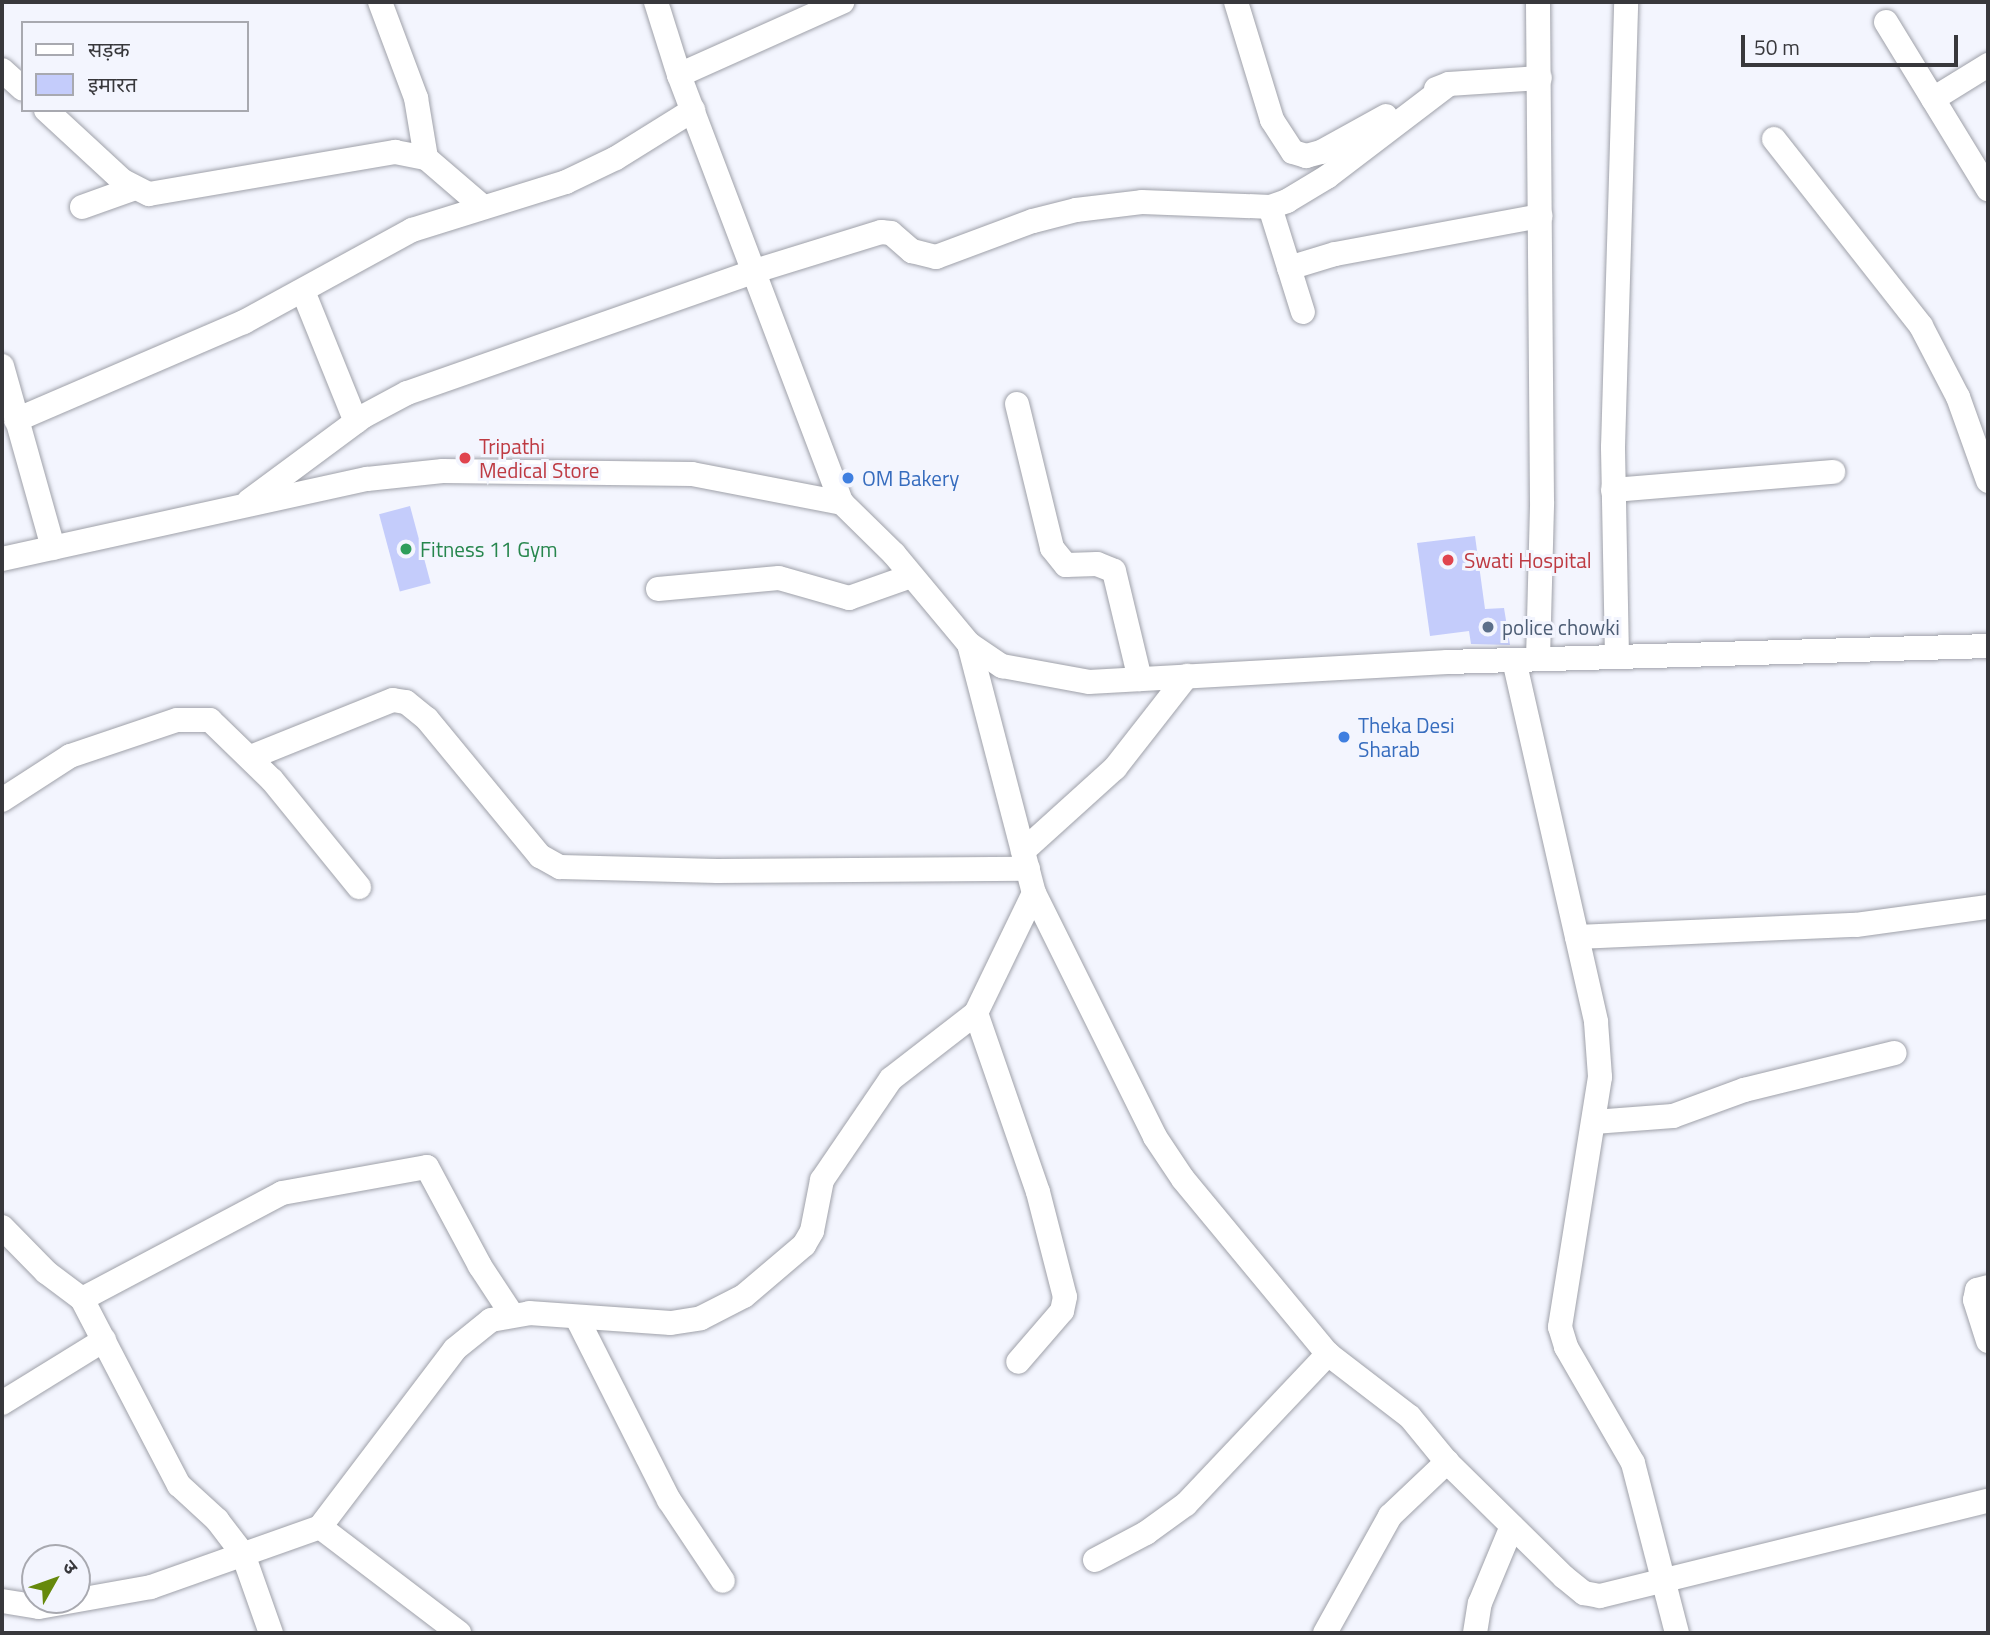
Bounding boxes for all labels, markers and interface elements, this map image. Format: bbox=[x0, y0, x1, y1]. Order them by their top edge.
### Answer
legend bbox=[21, 21, 248, 112]
scale bar bbox=[1745, 21, 1962, 65]
text: 50 m bbox=[1754, 31, 1800, 63]
text: सड़क bbox=[88, 33, 130, 65]
text: इमारत bbox=[88, 68, 137, 100]
place label: Tripathi Medical Store bbox=[479, 433, 599, 483]
marker: Tripathi Medical Store bbox=[457, 450, 473, 466]
place label: OM Bakery bbox=[862, 465, 959, 491]
marker: OM Bakery bbox=[840, 470, 856, 486]
place label: Fitness 11 Gym bbox=[420, 536, 558, 562]
marker: Fitness 11 Gym bbox=[398, 541, 414, 557]
place label: Swati Hospital bbox=[1464, 547, 1592, 573]
marker: Swati Hospital bbox=[1438, 550, 1458, 570]
place label: police chowki bbox=[1502, 614, 1620, 640]
marker: police chowki bbox=[1480, 619, 1496, 635]
place label: Theka Desi Sharab bbox=[1358, 712, 1455, 762]
marker: Theka Desi Sharab bbox=[1336, 729, 1352, 745]
north arrow bbox=[21, 1544, 91, 1614]
text: उ bbox=[56, 1553, 86, 1580]

